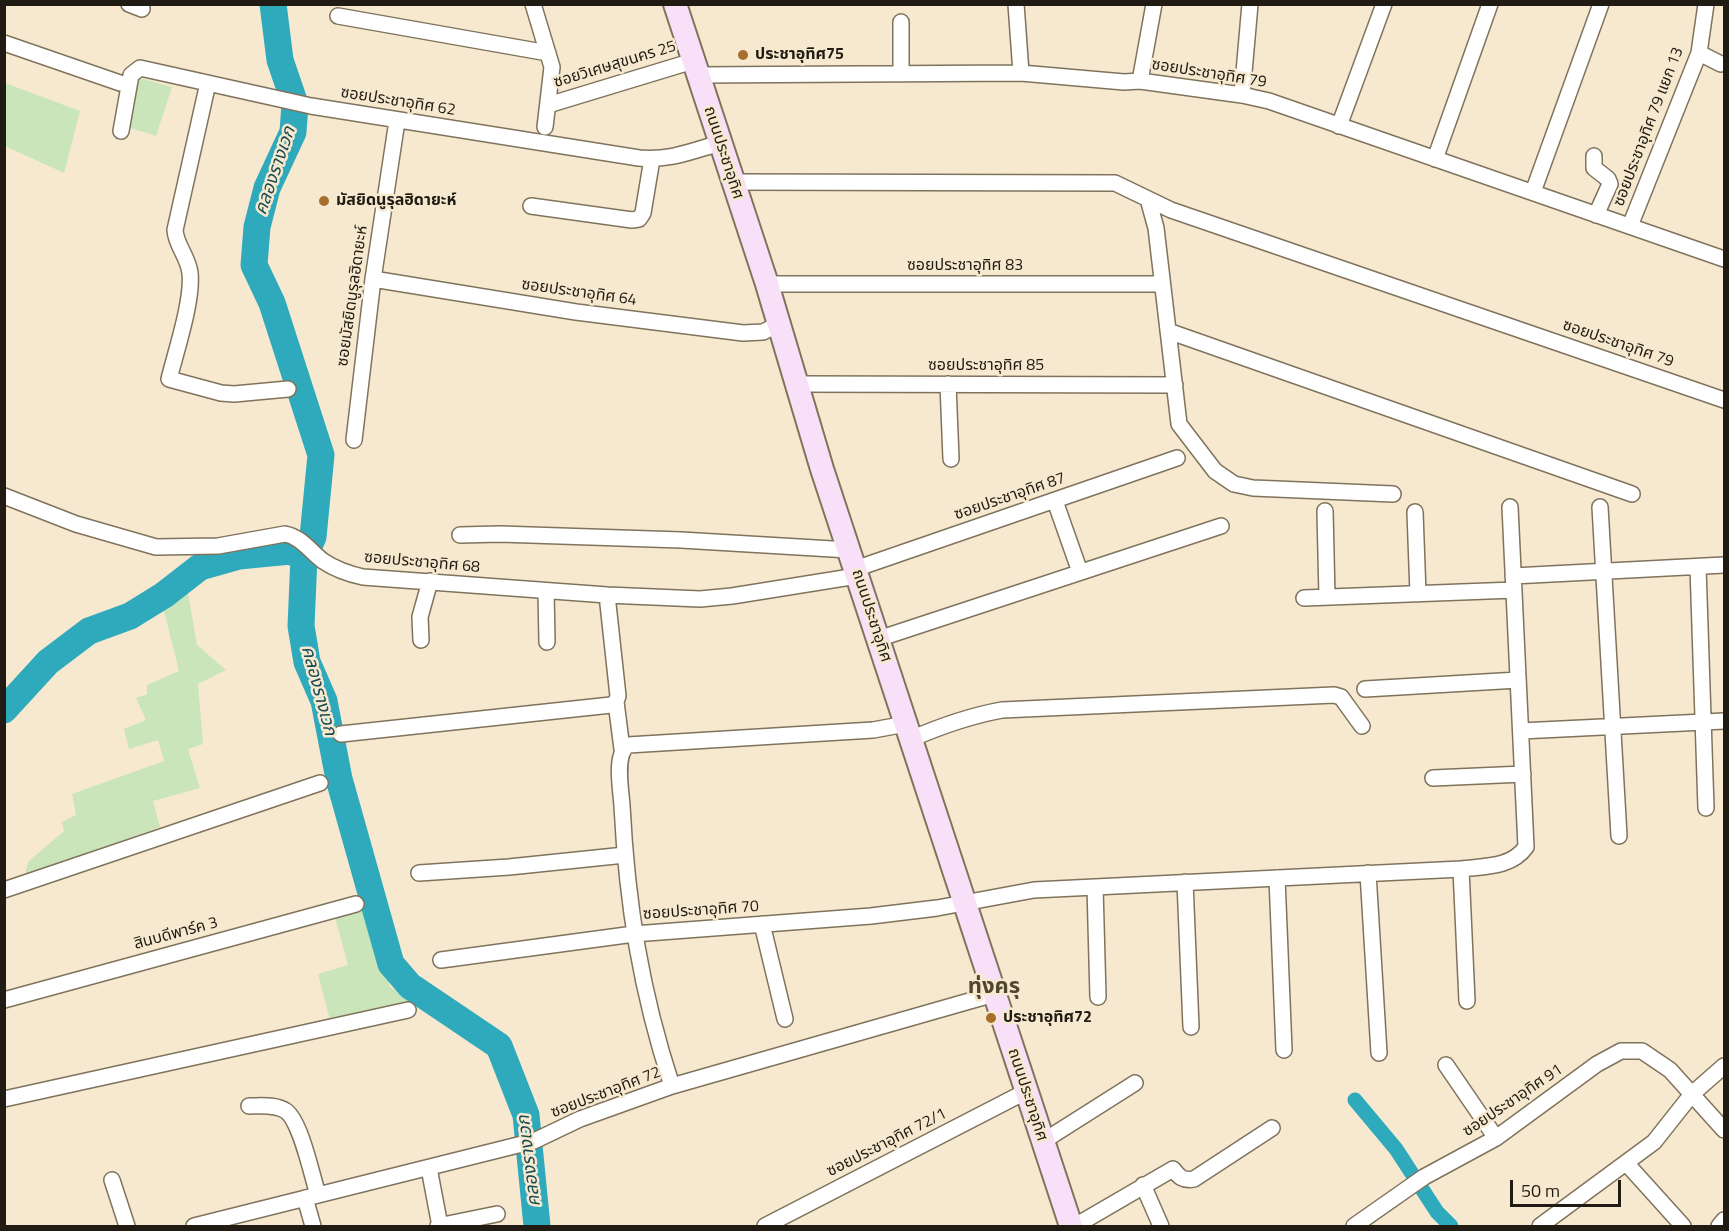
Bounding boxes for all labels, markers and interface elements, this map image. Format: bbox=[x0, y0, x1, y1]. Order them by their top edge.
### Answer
street label: ซอยวิเศษสุขนคร 25 bbox=[551, 37, 679, 93]
place label: ประชาอุทิศ75 bbox=[755, 45, 844, 65]
street label: ซอยประชาอุทิศ 79 แยก 13 bbox=[1610, 45, 1688, 209]
marker: ประชาอุทิศ75 bbox=[736, 48, 750, 62]
street label: ซอยประชาอุทิศ 79 bbox=[1150, 55, 1268, 93]
street label: ซอยประชาอุทิศ 62 bbox=[339, 83, 457, 121]
street label: ถนนประชาอุทิศ bbox=[699, 104, 747, 202]
water label: คลองรางเวก bbox=[251, 124, 301, 218]
place label: มัสยิดนูรุลฮิดายะห์ bbox=[336, 191, 457, 211]
marker: มัสยิดนูรุลฮิดายะห์ bbox=[317, 194, 331, 208]
street label: ซอยมัสยิดนูรุลฮิดายะห์ bbox=[334, 224, 372, 368]
street label: ซอยประชาอุทิศ 83 bbox=[907, 256, 1023, 276]
street label: ซอยประชาอุทิศ 64 bbox=[520, 275, 638, 311]
street label: ซอยประชาอุทิศ 79 bbox=[1560, 316, 1676, 372]
street label: ซอยประชาอุทิศ 85 bbox=[928, 356, 1044, 376]
street label: ซอยประชาอุทิศ 87 bbox=[952, 469, 1068, 525]
street label: ซอยประชาอุทิศ 68 bbox=[363, 548, 481, 578]
street label: ถนนประชาอุทิศ bbox=[847, 567, 895, 665]
water label: คลองรางเวก bbox=[296, 644, 340, 738]
street label: ซอยประชาอุทิศ 70 bbox=[642, 897, 760, 925]
street label: สินบดีพาร์ค 3 bbox=[132, 914, 220, 954]
district label: ทุ่งครุ bbox=[968, 975, 1020, 1001]
place label: ประชาอุทิศ72 bbox=[1003, 1008, 1092, 1028]
marker: ประชาอุทิศ72 bbox=[984, 1011, 998, 1025]
street label: ถนนประชาอุทิศ bbox=[1003, 1046, 1051, 1144]
street label: ซอยประชาอุทิศ 91 bbox=[1459, 1061, 1567, 1141]
street label: ซอยประชาอุทิศ 72 bbox=[548, 1063, 664, 1123]
street label: ซอยประชาอุทิศ 72/1 bbox=[824, 1105, 950, 1181]
water label: คลองรางเวก bbox=[514, 1114, 546, 1208]
scale bar bbox=[1513, 1168, 1624, 1206]
text: 50 m bbox=[1521, 1177, 1560, 1204]

